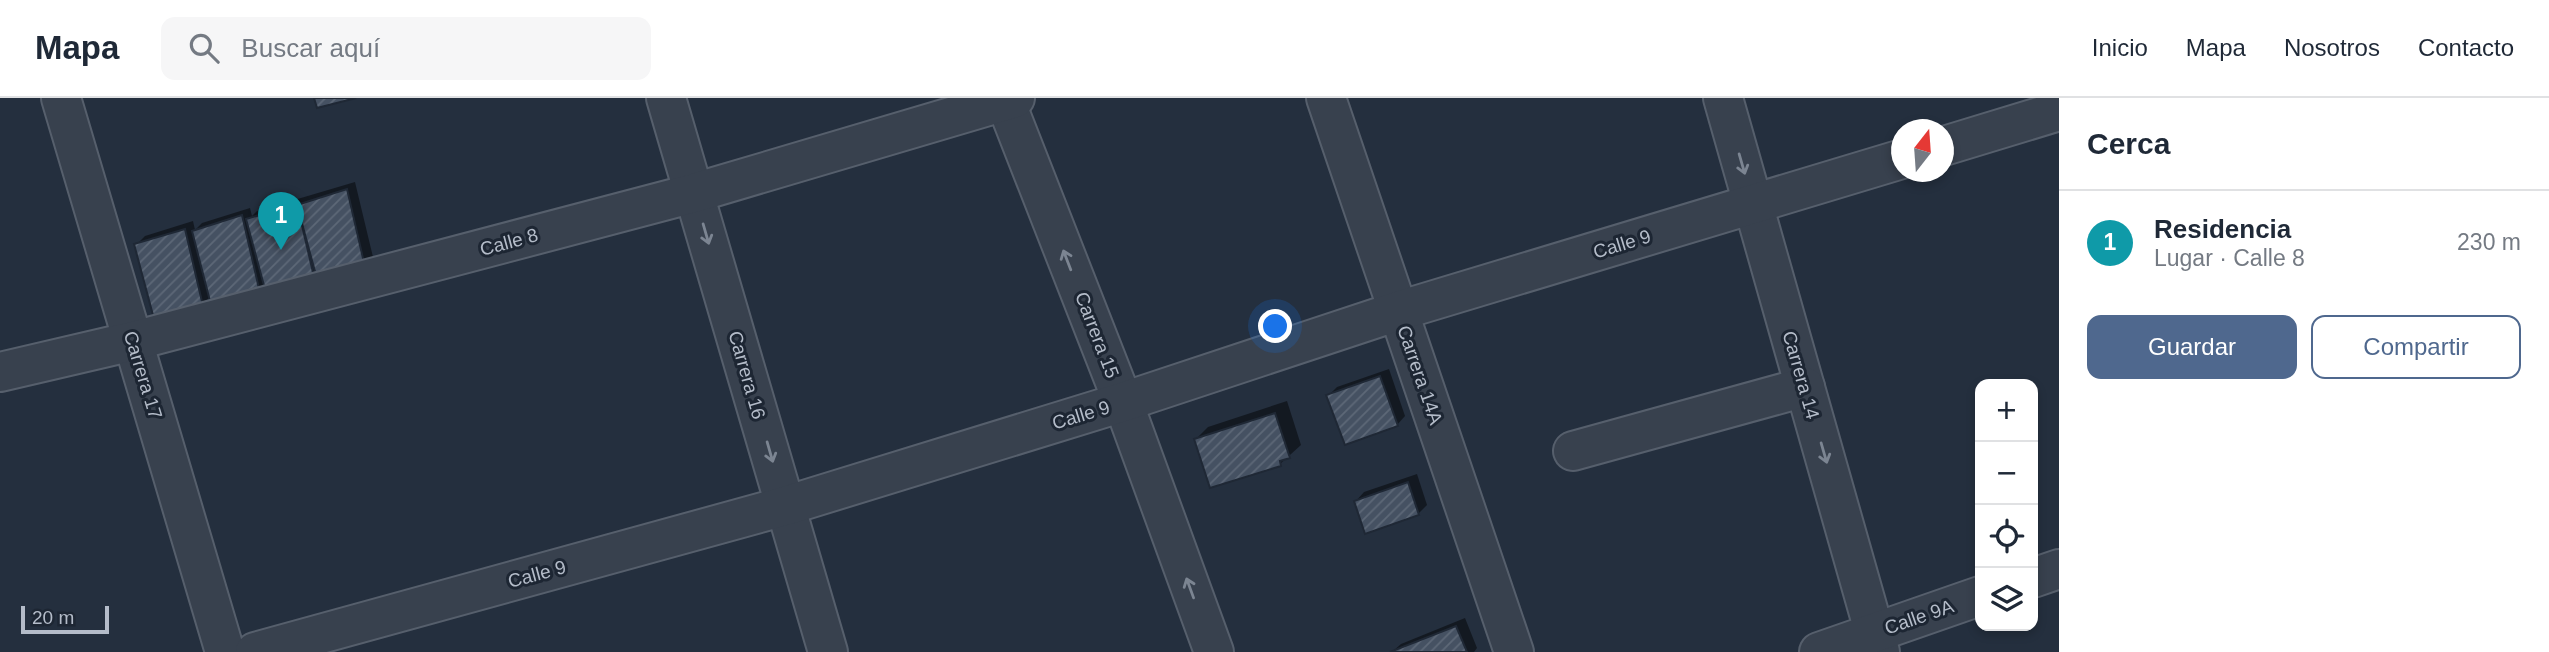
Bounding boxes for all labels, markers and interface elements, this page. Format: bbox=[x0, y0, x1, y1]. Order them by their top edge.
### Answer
search box bbox=[161, 17, 651, 80]
text: Mapa bbox=[35, 29, 119, 66]
icon: search bbox=[185, 29, 223, 67]
text: Buscar aquí bbox=[241, 33, 380, 63]
text: Inicio bbox=[2092, 34, 2148, 61]
text: Mapa bbox=[2186, 34, 2246, 61]
text: Nosotros bbox=[2284, 34, 2380, 61]
text: Contacto bbox=[2418, 34, 2514, 61]
north arrow bbox=[1891, 119, 1954, 182]
text: Cerca bbox=[2087, 127, 2170, 160]
one-way arrow bbox=[1736, 152, 1749, 174]
pin: 1 bbox=[258, 192, 304, 250]
text: Residencia bbox=[2154, 214, 2291, 244]
one-way arrow bbox=[700, 222, 713, 245]
street label: Calle 8 bbox=[478, 224, 540, 260]
street label: Calle 9 bbox=[1591, 225, 1653, 263]
text: 1 bbox=[2104, 229, 2116, 255]
text: 230 m bbox=[2457, 229, 2521, 255]
text: Lugar · Calle 8 bbox=[2154, 245, 2305, 271]
one-way arrow bbox=[1060, 250, 1073, 272]
street label: Carrera 15 bbox=[1071, 289, 1123, 381]
your location bbox=[1258, 309, 1292, 343]
button: Guardar bbox=[2087, 315, 2297, 379]
button: Compartir bbox=[2311, 315, 2521, 379]
street label: Carrera 14A bbox=[1393, 323, 1447, 428]
street label: Carrera 16 bbox=[724, 328, 770, 422]
street label: Carrera 14 bbox=[1778, 328, 1824, 422]
street label: Carrera 17 bbox=[120, 329, 166, 421]
map controls bbox=[1975, 379, 2038, 631]
button: + bbox=[1975, 379, 2038, 442]
street label: Calle 9 bbox=[1050, 396, 1112, 434]
one-way arrow bbox=[764, 441, 777, 463]
one-way arrow bbox=[1818, 442, 1831, 464]
button: − bbox=[1975, 442, 2038, 505]
button: locate bbox=[1975, 505, 2038, 568]
street label: Calle 9 bbox=[506, 556, 568, 592]
button: layers bbox=[1975, 568, 2038, 631]
one-way arrow bbox=[1183, 577, 1196, 599]
street label: Calle 9A bbox=[1882, 595, 1957, 639]
scale bar bbox=[21, 603, 108, 635]
text: 20 m bbox=[32, 607, 74, 628]

